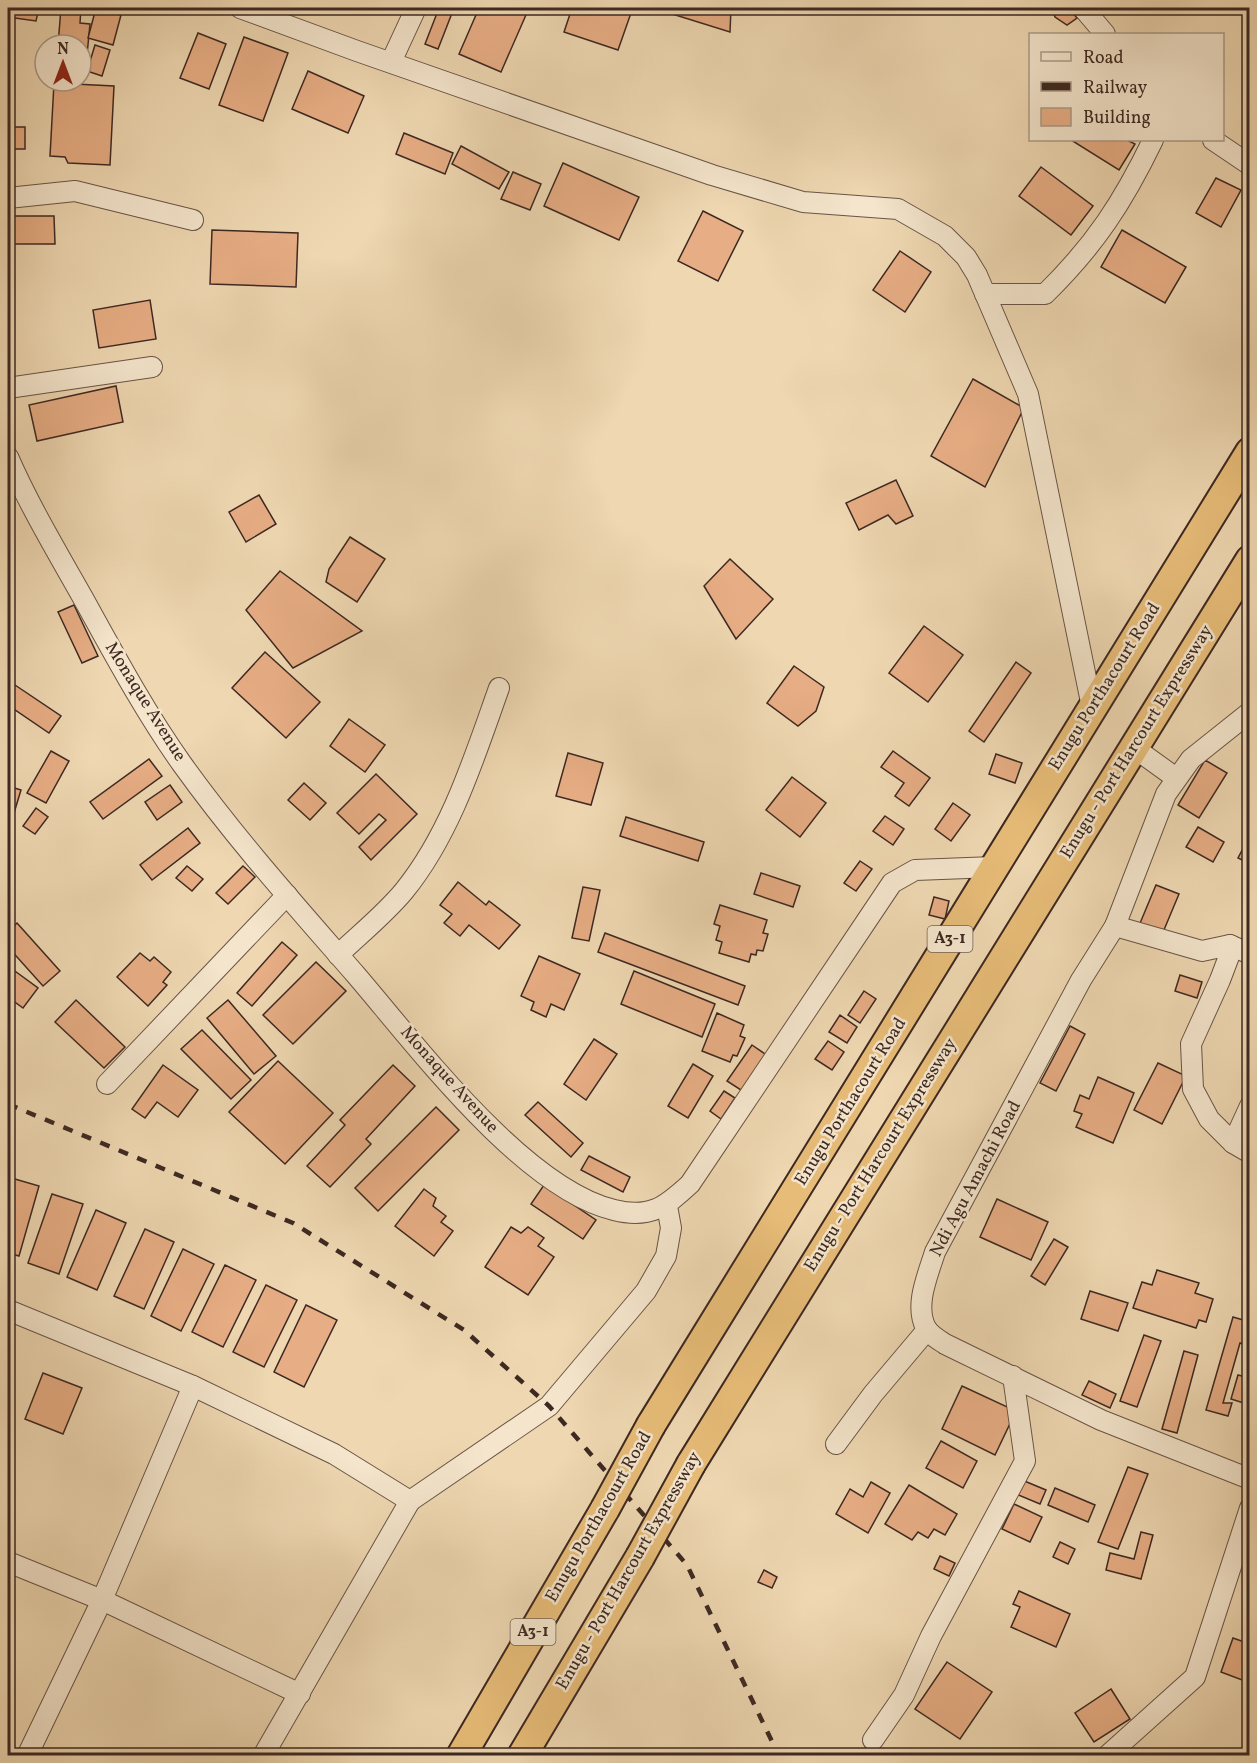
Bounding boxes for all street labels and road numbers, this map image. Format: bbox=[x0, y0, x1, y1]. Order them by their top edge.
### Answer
street label: Enugu Porthacourt Road bbox=[1043, 598, 1167, 776]
street label: Enugu - Port Harcourt Expressway bbox=[1055, 620, 1220, 864]
street label: Monaque Avenue bbox=[98, 637, 192, 767]
road number: A3-1 bbox=[928, 926, 972, 952]
street label: Enugu Porthacourt Road bbox=[789, 1013, 913, 1191]
street label: Monaque Avenue bbox=[394, 1021, 504, 1139]
street label: Enugu - Port Harcourt Expressway bbox=[799, 1033, 964, 1277]
street label: Ndi Agu Amachi Road bbox=[924, 1096, 1028, 1262]
street label: Enugu Porthacourt Road bbox=[540, 1427, 658, 1607]
street label: Enugu - Port Harcourt Expressway bbox=[550, 1447, 708, 1695]
road number: A3-1 bbox=[510, 1619, 556, 1645]

